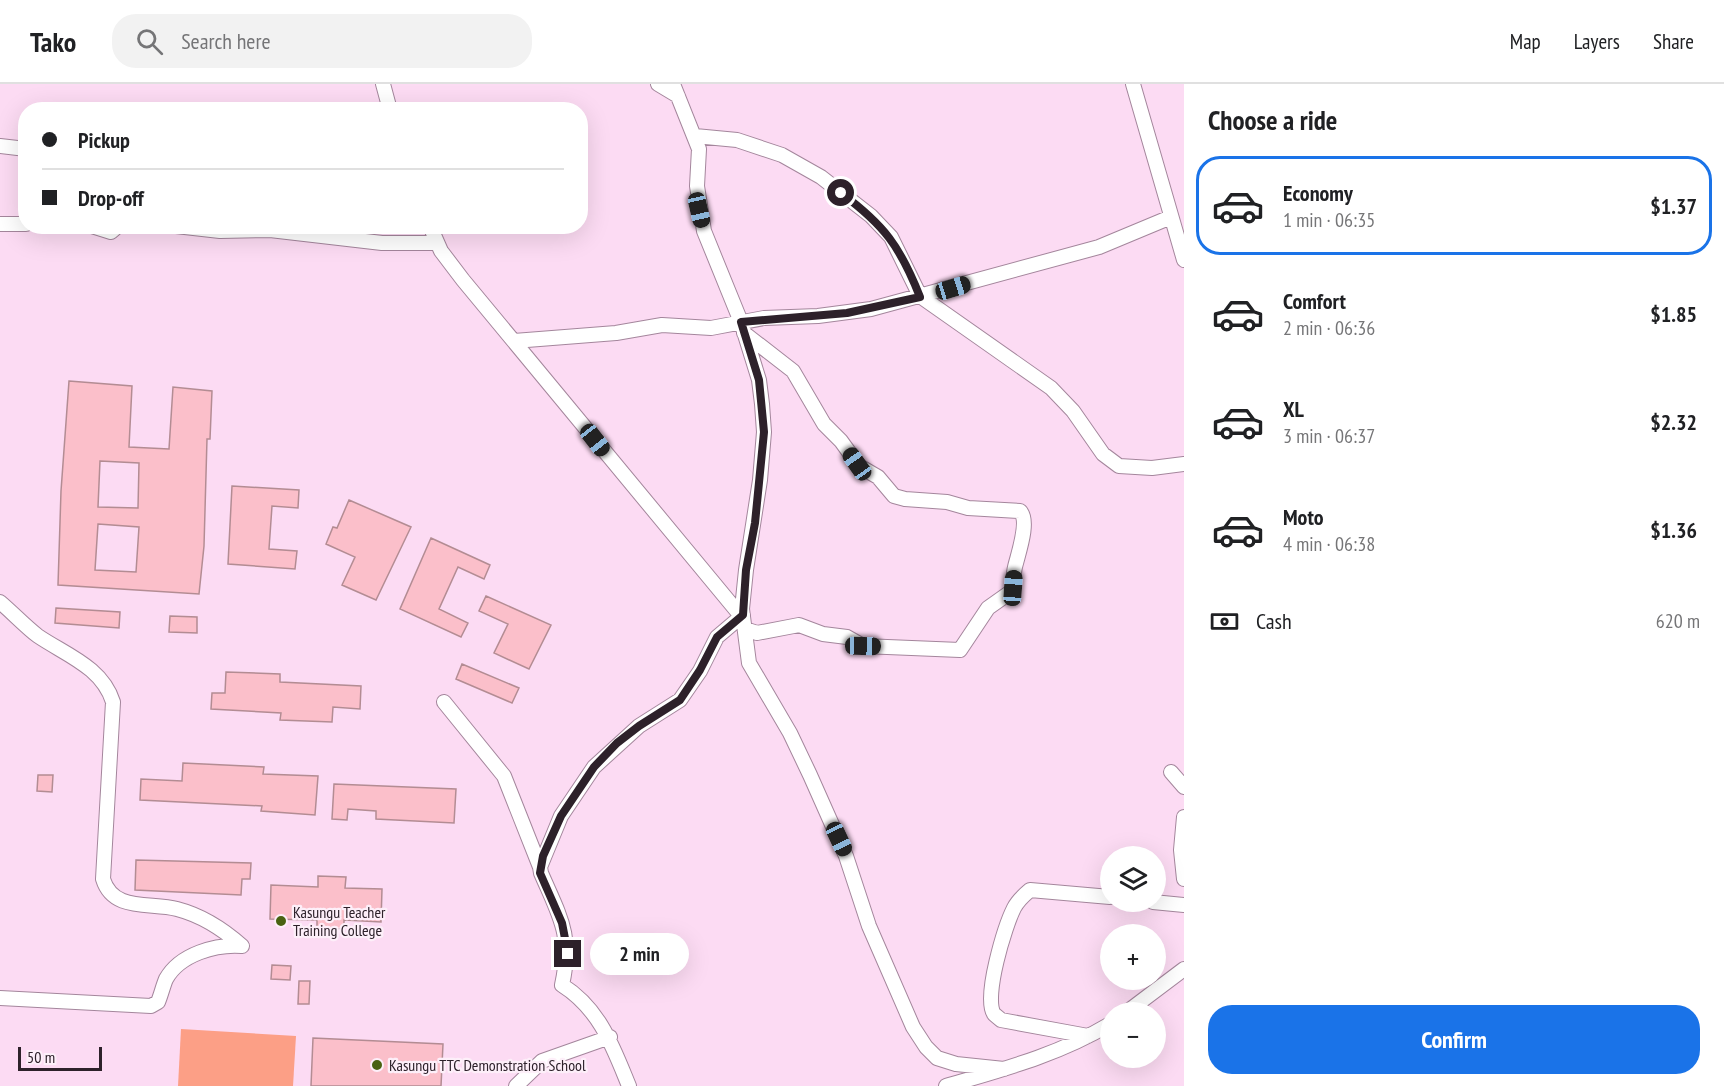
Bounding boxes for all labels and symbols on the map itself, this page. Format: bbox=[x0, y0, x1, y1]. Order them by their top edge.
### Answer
route start bbox=[827, 179, 854, 206]
car bbox=[686, 190, 712, 230]
car bbox=[933, 274, 973, 302]
car bbox=[577, 420, 613, 460]
car bbox=[839, 444, 875, 484]
car bbox=[1003, 569, 1023, 607]
car bbox=[845, 637, 881, 655]
car bbox=[823, 819, 855, 859]
place label: Kasungu Teacher Training College bbox=[293, 902, 386, 940]
marker: Kasungu Teacher Training College bbox=[274, 914, 288, 928]
callout: 2 min bbox=[589, 933, 688, 975]
route end bbox=[554, 940, 581, 967]
scale bar bbox=[18, 1044, 102, 1072]
place label: Kasungu TTC Demonstration School bbox=[389, 1055, 586, 1075]
marker: Kasungu TTC Demonstration School bbox=[370, 1058, 384, 1072]

